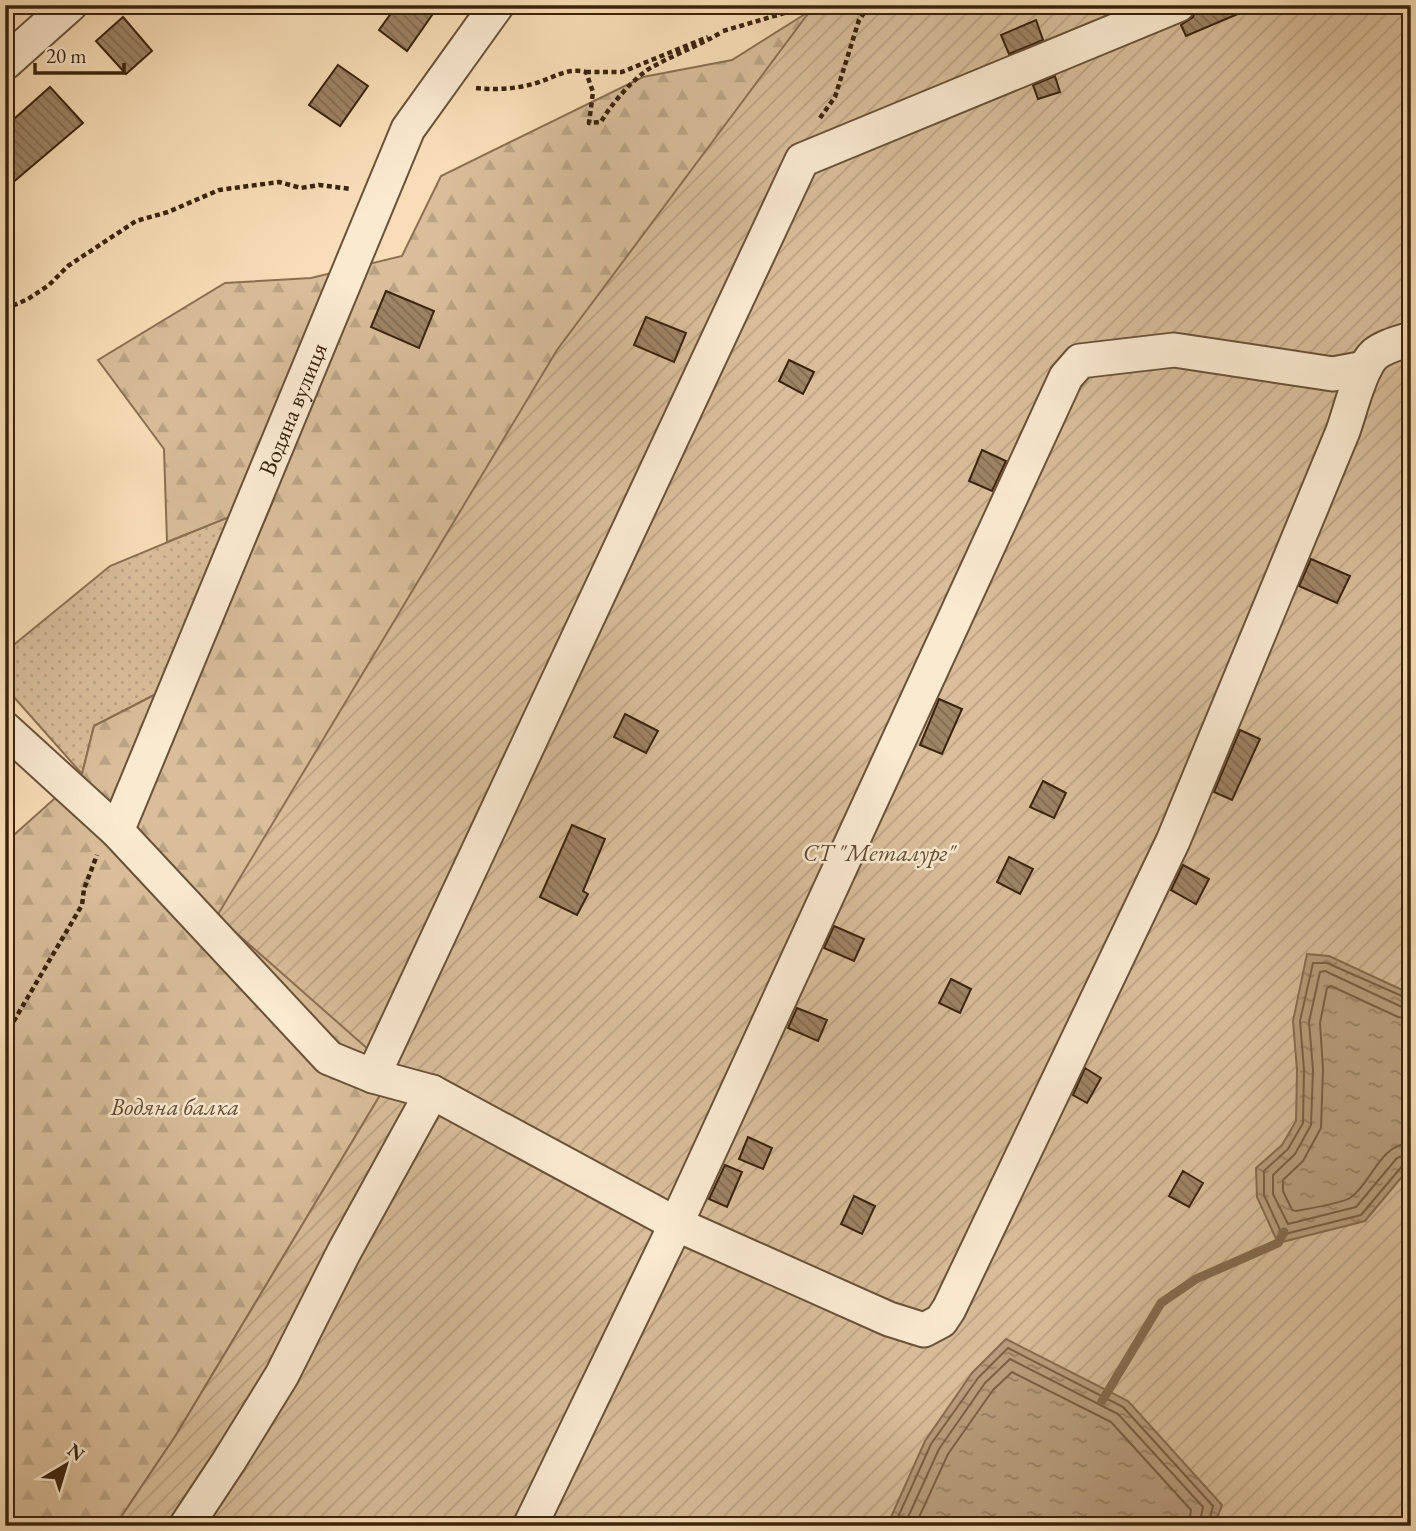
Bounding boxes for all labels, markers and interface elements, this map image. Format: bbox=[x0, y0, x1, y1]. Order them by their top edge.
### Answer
scale bar bbox=[35, 32, 124, 76]
text: 20 m bbox=[46, 42, 87, 69]
street label: Водяна вулиця bbox=[251, 338, 333, 480]
park label: СТ "Металург" bbox=[803, 837, 957, 868]
park label: Водяна балка bbox=[110, 1091, 239, 1122]
north arrow bbox=[32, 1430, 102, 1500]
text: N bbox=[62, 1437, 90, 1467]

